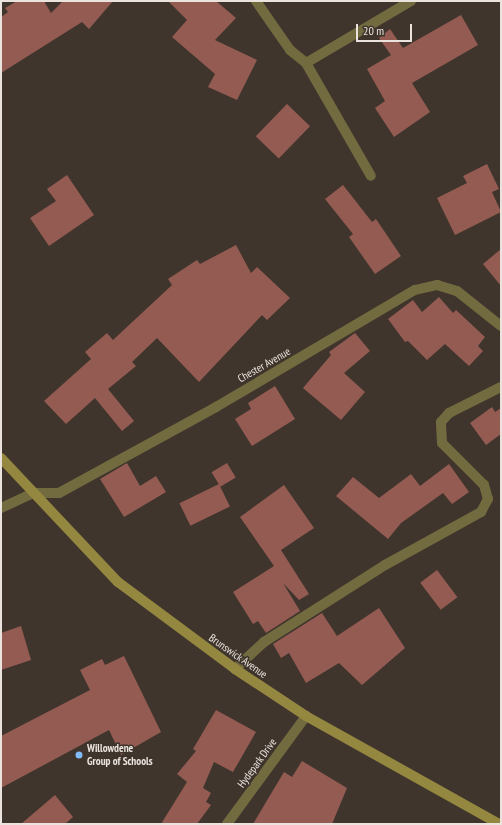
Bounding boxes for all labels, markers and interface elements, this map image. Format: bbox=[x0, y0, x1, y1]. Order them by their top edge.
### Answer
scale bar bbox=[358, 16, 414, 42]
text: 20 m bbox=[363, 23, 384, 38]
street label: Chester Avenue bbox=[235, 345, 293, 385]
street label: Brunswick Avenue bbox=[206, 631, 270, 681]
street label: Hydepark Drive bbox=[235, 736, 279, 790]
place label: Willowdene Group of Schools bbox=[87, 742, 153, 768]
marker: Willowdene Group of Schools bbox=[74, 750, 84, 760]

